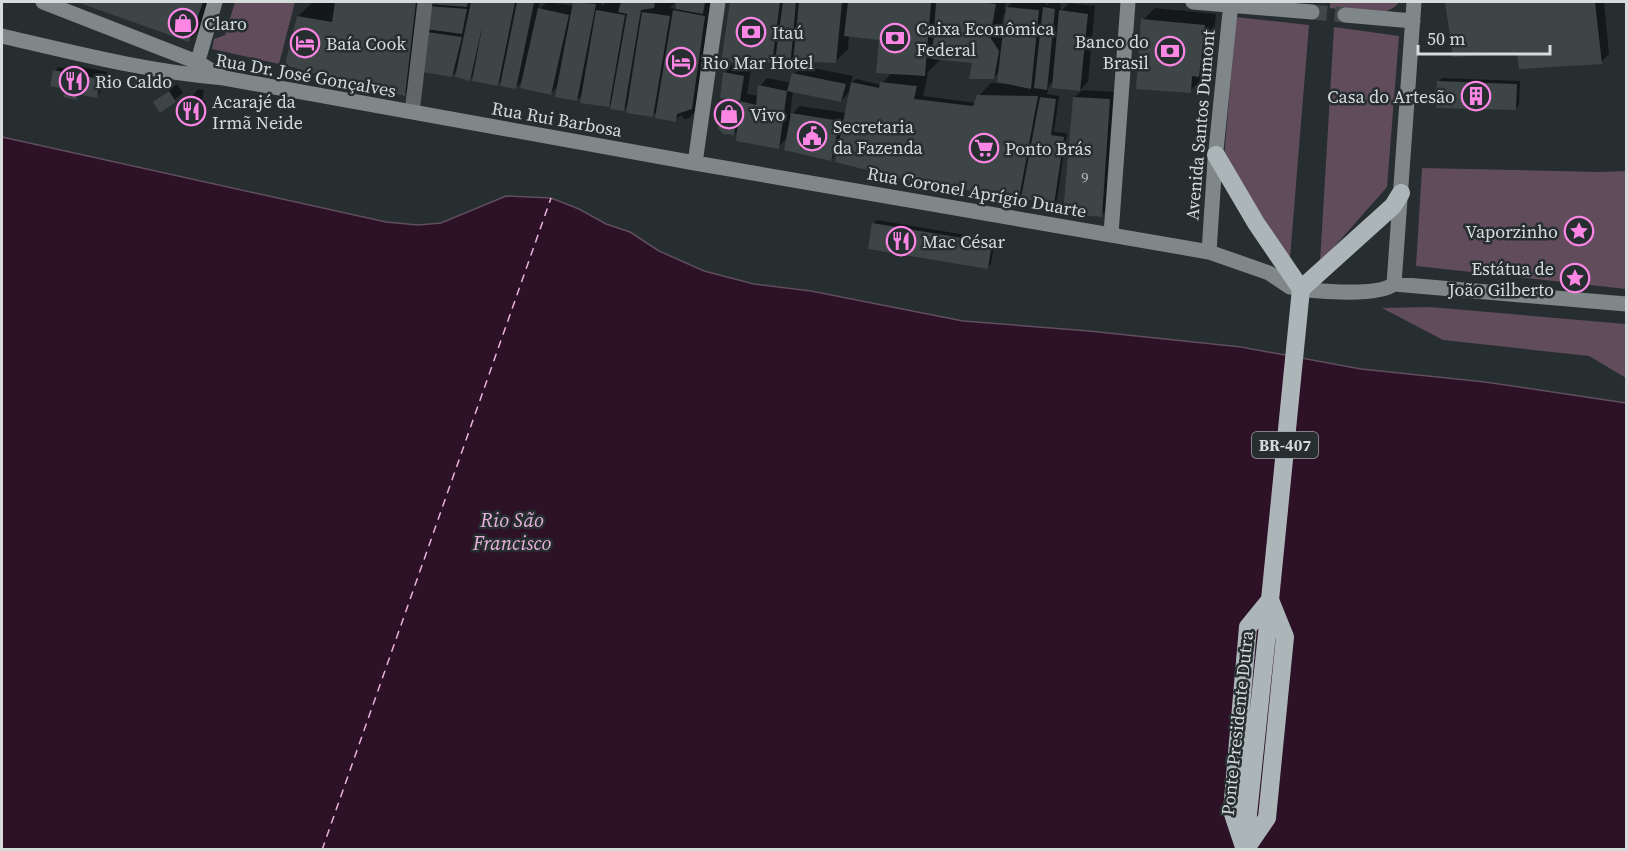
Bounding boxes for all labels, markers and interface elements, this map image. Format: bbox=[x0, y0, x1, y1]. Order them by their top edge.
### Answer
shop icon: Claro bbox=[167, 7, 199, 39]
place label: Claro bbox=[204, 11, 247, 36]
bank icon: Itaú bbox=[735, 16, 767, 48]
place label: Caixa Econômica Federal bbox=[916, 16, 1055, 62]
scale bar bbox=[1418, 18, 1550, 56]
place label: Itaú bbox=[772, 20, 804, 45]
bank icon: Caixa Econômica Federal bbox=[879, 22, 911, 54]
text: 50 m bbox=[1427, 26, 1465, 51]
hotel icon: Baía Cook bbox=[289, 27, 321, 59]
street label: Avenida Santos Dumont bbox=[1179, 28, 1221, 221]
place label: Banco do Brasil bbox=[1075, 29, 1149, 75]
place label: Baía Cook bbox=[326, 31, 406, 56]
bank icon: Banco do Brasil bbox=[1154, 35, 1186, 67]
hotel icon: Rio Mar Hotel bbox=[665, 46, 697, 78]
street label: Rua Dr. José Gonçalves bbox=[214, 47, 399, 103]
place label: Rio Mar Hotel bbox=[702, 50, 814, 75]
restaurant icon: Rio Caldo bbox=[58, 65, 90, 97]
place label: Rio Caldo bbox=[95, 69, 172, 94]
building icon: Casa do Artesão bbox=[1460, 80, 1492, 112]
place label: Casa do Artesão bbox=[1327, 84, 1455, 109]
place label: Acarajé da Irmã Neide bbox=[212, 89, 303, 135]
restaurant icon: Acarajé da Irmã Neide bbox=[175, 95, 207, 127]
street label: Rua Rui Barbosa bbox=[490, 95, 625, 143]
shop icon: Vivo bbox=[713, 98, 745, 130]
place label: Vivo bbox=[750, 102, 785, 127]
place label: Secretaria da Fazenda bbox=[833, 114, 924, 160]
public building icon: Secretaria da Fazenda bbox=[796, 120, 828, 152]
supermarket icon: Ponto Brás bbox=[968, 132, 1000, 164]
place label: Ponto Brás bbox=[1005, 136, 1092, 161]
street label: Rua Coronel Aprígio Duarte bbox=[865, 160, 1089, 224]
house number: 9 bbox=[1081, 167, 1089, 188]
place icon: Vaporzinho bbox=[1563, 215, 1595, 247]
place label: Vaporzinho bbox=[1465, 219, 1558, 244]
restaurant icon: Mac César bbox=[885, 225, 917, 257]
place label: Mac César bbox=[922, 229, 1005, 254]
place label: Estátua de João Gilberto bbox=[1447, 256, 1554, 302]
place icon: Estátua de João Gilberto bbox=[1559, 262, 1591, 294]
road number: BR-407 bbox=[1252, 432, 1318, 458]
water label: Rio São Francisco bbox=[472, 506, 551, 557]
street label: Ponte Presidente Dutra bbox=[1215, 629, 1259, 817]

